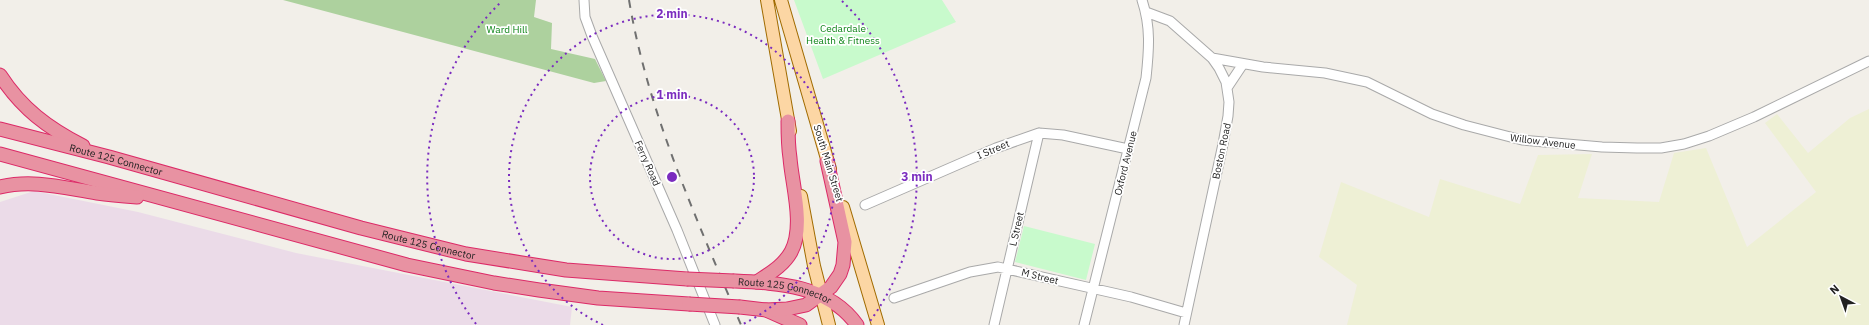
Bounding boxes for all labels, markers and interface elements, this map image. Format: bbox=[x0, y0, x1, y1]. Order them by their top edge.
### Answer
text: 2 min bbox=[656, 6, 688, 21]
park label: Cedardale Health & Fitness bbox=[806, 22, 880, 47]
park label: Ward Hill bbox=[487, 23, 528, 36]
text: 1 min bbox=[656, 87, 688, 102]
street label: Boston Road bbox=[1209, 122, 1234, 180]
street label: South Main Street bbox=[811, 123, 847, 204]
street label: Oxford Avenue bbox=[1111, 129, 1140, 197]
street label: Willow Avenue bbox=[1510, 131, 1577, 152]
street label: I Street bbox=[975, 137, 1012, 162]
street label: Ferry Road bbox=[632, 138, 663, 188]
street label: Route 125 Connector bbox=[68, 141, 164, 179]
text: 3 min bbox=[901, 169, 933, 184]
centre of rings bbox=[665, 170, 679, 184]
street label: L Street bbox=[1006, 210, 1027, 248]
street label: Route 125 Connector bbox=[380, 227, 477, 262]
street label: M Street bbox=[1020, 266, 1060, 287]
street label: Route 125 Connector bbox=[738, 275, 834, 307]
north arrow bbox=[1821, 277, 1861, 317]
text: N bbox=[1827, 282, 1842, 297]

